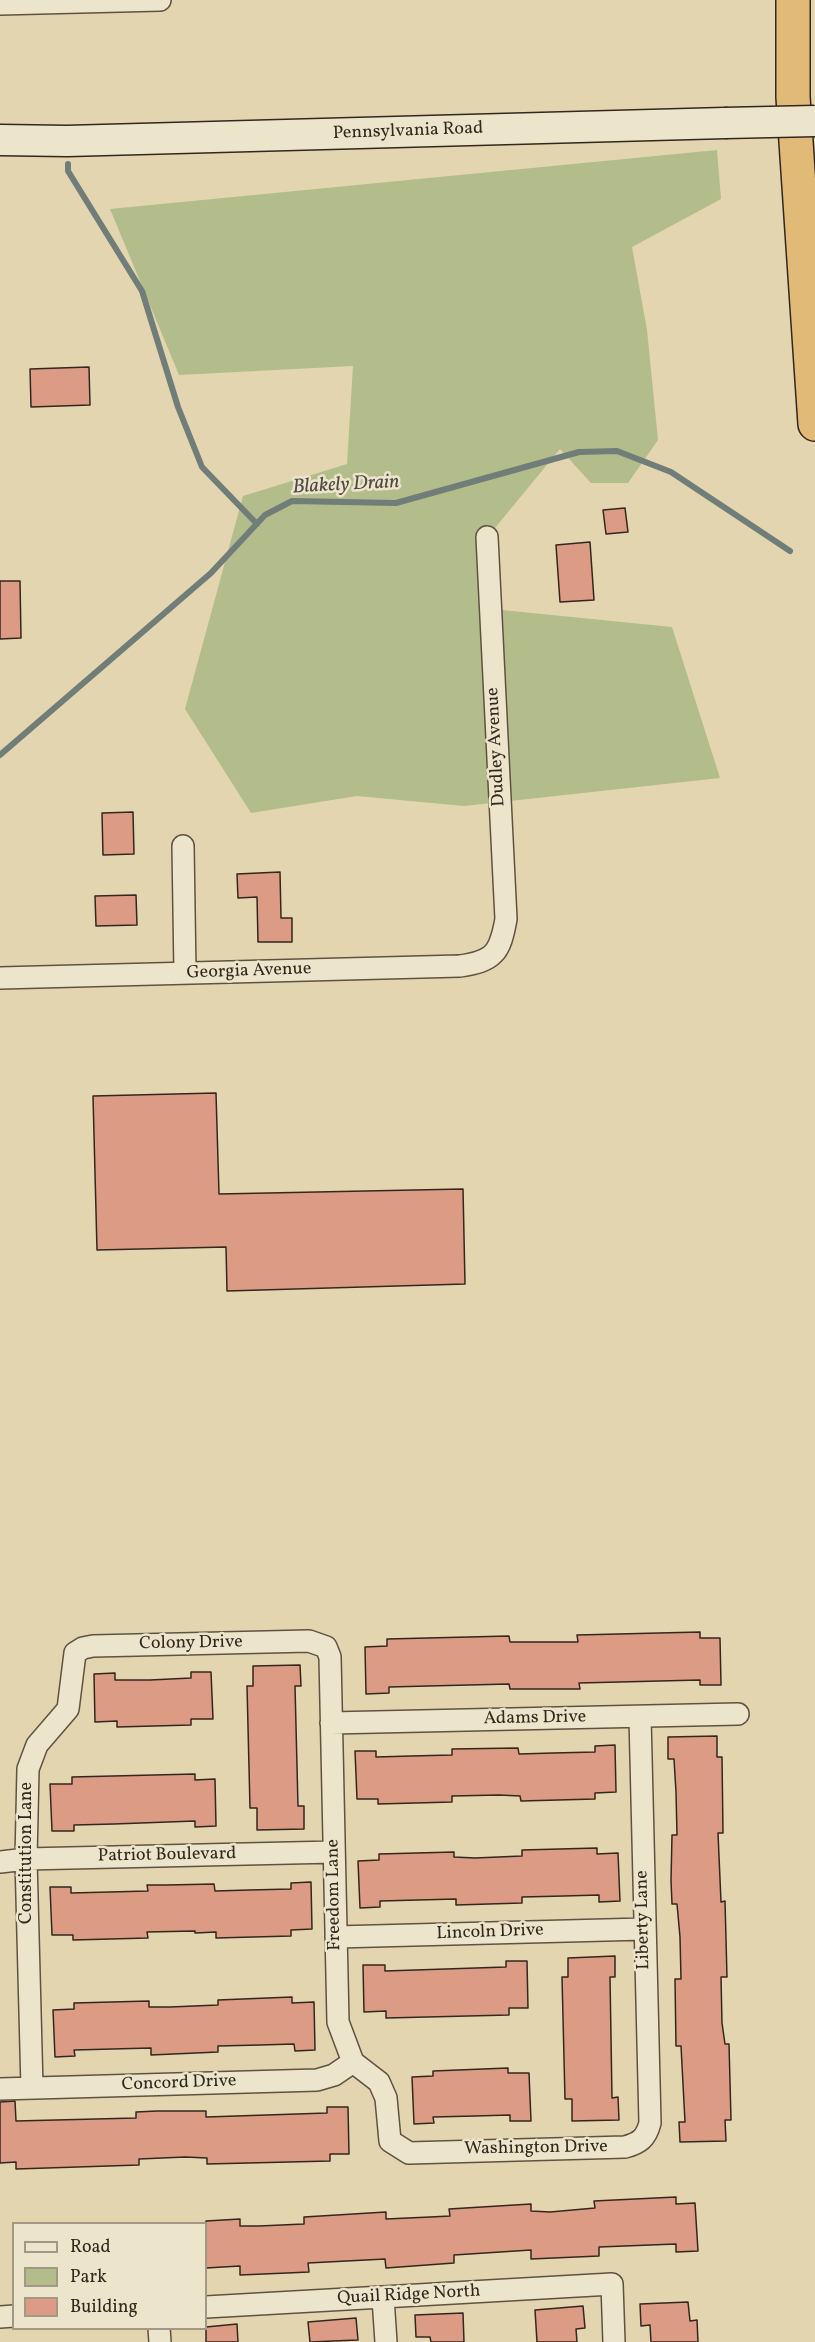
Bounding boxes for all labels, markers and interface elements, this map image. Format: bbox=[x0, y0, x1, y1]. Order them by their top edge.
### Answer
street label: Pennsylvania Road bbox=[332, 119, 484, 145]
water label: Blakely Drain bbox=[292, 471, 400, 501]
street label: Dudley Avenue bbox=[483, 687, 511, 807]
street label: Georgia Avenue bbox=[186, 959, 312, 985]
street label: Colony Drive bbox=[139, 1632, 243, 1656]
street label: Adams Drive bbox=[484, 1707, 586, 1731]
street label: Constitution Lane bbox=[17, 1782, 39, 1924]
street label: Freedom Lane bbox=[323, 1839, 347, 1951]
street label: Patriot Boulevard bbox=[97, 1844, 237, 1868]
street label: Liberty Lane bbox=[632, 1870, 656, 1970]
street label: Lincoln Drive bbox=[436, 1920, 544, 1946]
street label: Concord Drive bbox=[121, 2071, 237, 2097]
street label: Washington Drive bbox=[464, 2137, 608, 2161]
legend bbox=[12, 2222, 207, 2330]
text: Road bbox=[70, 2235, 111, 2260]
text: Park bbox=[70, 2265, 107, 2290]
street label: Quail Ridge North bbox=[337, 2281, 481, 2311]
text: Building bbox=[70, 2295, 138, 2320]

